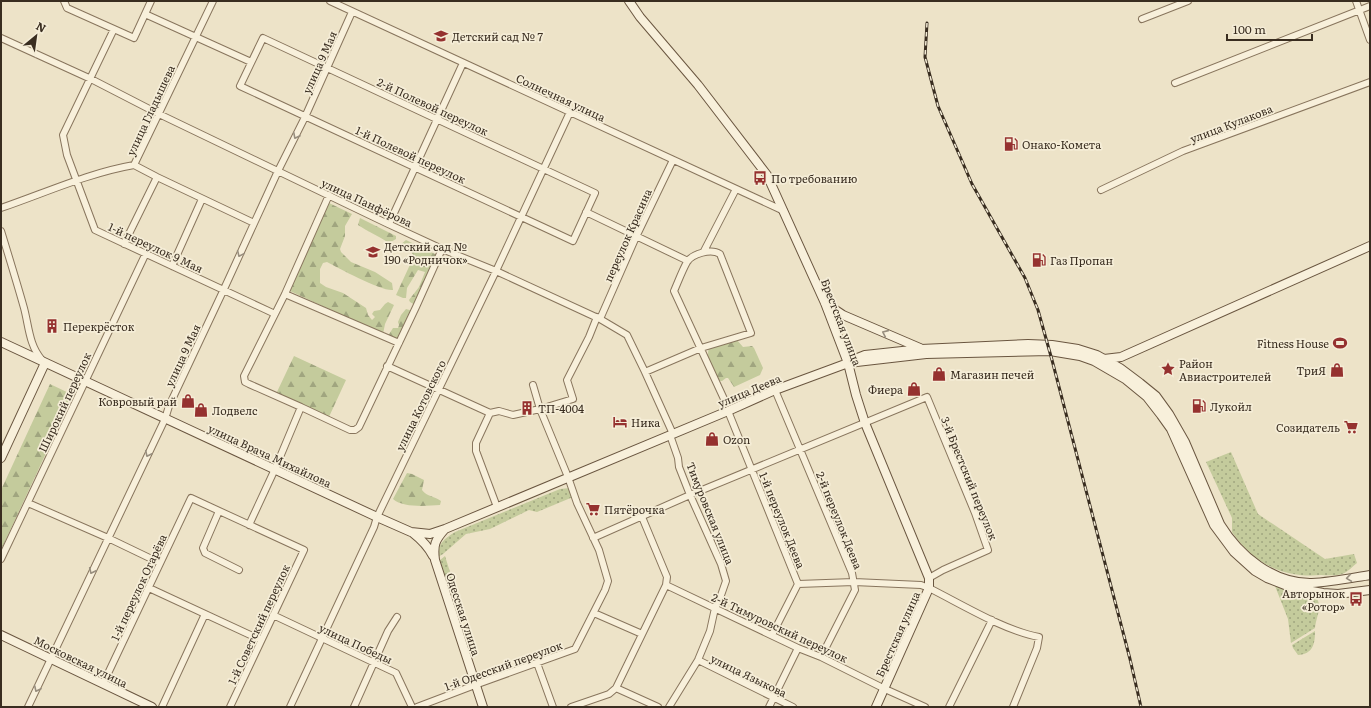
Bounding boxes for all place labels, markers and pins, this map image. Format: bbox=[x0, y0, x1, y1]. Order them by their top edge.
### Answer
school or university icon: Детский сад № 7 bbox=[433, 28, 449, 44]
place label: Детский сад № 7 bbox=[452, 28, 543, 44]
fuel station icon: Онако-Комета bbox=[1003, 136, 1019, 152]
place label: Онако-Комета bbox=[1022, 136, 1101, 152]
bus stop icon: По требованию bbox=[752, 170, 768, 186]
place label: По требованию bbox=[771, 170, 858, 186]
place label: Детский сад № 190 «Родничок» bbox=[384, 238, 468, 267]
school or university icon: Детский сад № 190 «Родничок» bbox=[365, 244, 381, 260]
fuel station icon: Газ Пропан bbox=[1031, 252, 1047, 268]
place label: Газ Пропан bbox=[1050, 252, 1113, 268]
building icon: Перекрёсток bbox=[44, 318, 60, 334]
place label: Перекрёсток bbox=[63, 318, 135, 334]
place label: Fitness House bbox=[1257, 335, 1329, 351]
sports icon: Fitness House bbox=[1332, 335, 1348, 351]
place label: Район Авиастроителей bbox=[1179, 355, 1271, 384]
place icon: Район Авиастроителей bbox=[1160, 361, 1176, 377]
place label: ТриЯ bbox=[1296, 362, 1326, 378]
shop icon: ТриЯ bbox=[1329, 362, 1345, 378]
shop icon: Магазин печей bbox=[931, 366, 947, 382]
place label: Магазин печей bbox=[950, 366, 1034, 382]
place label: Фиера bbox=[868, 381, 903, 397]
shop icon: Фиера bbox=[906, 381, 922, 397]
place label: Ковровый рай bbox=[98, 393, 177, 409]
shop icon: Ковровый рай bbox=[180, 393, 196, 409]
fuel station icon: Лукойл bbox=[1191, 398, 1207, 414]
place label: Лукойл bbox=[1210, 398, 1252, 414]
building icon: ТП-4004 bbox=[519, 400, 535, 416]
place label: ТП-4004 bbox=[538, 400, 584, 416]
shop icon: Лодвелс bbox=[193, 402, 209, 418]
place label: Лодвелс bbox=[212, 402, 258, 418]
hotel icon: Ника bbox=[612, 414, 628, 430]
place label: Ника bbox=[631, 414, 660, 430]
place label: Созидатель bbox=[1276, 419, 1340, 435]
supermarket icon: Созидатель bbox=[1343, 419, 1359, 435]
shop icon: Ozon bbox=[704, 431, 720, 447]
place label: Ozon bbox=[723, 431, 750, 447]
supermarket icon: Пятёрочка bbox=[585, 501, 601, 517]
place label: Пятёрочка bbox=[604, 501, 665, 517]
place label: Авторынок «Ротор» bbox=[1282, 585, 1345, 614]
bus stop icon: Авторынок «Ротор» bbox=[1348, 591, 1364, 607]

